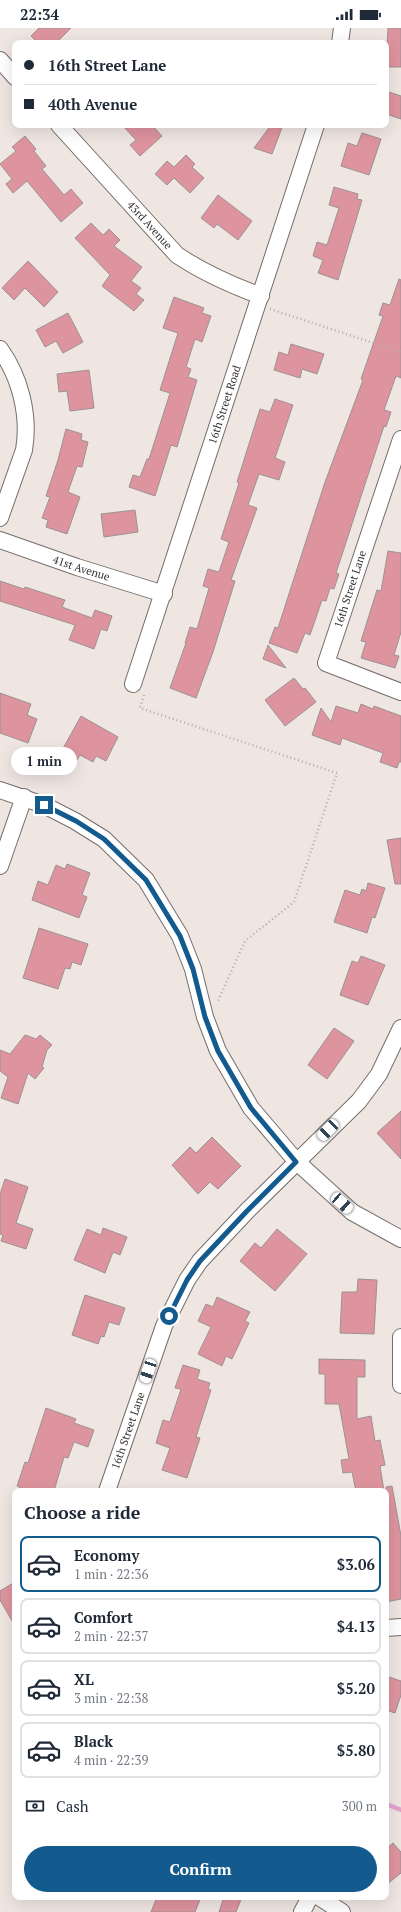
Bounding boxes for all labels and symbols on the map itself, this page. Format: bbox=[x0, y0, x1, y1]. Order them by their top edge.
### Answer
street label: 43rd Avenue bbox=[124, 198, 176, 252]
street label: 16th Street Road bbox=[205, 364, 244, 446]
street label: 16th Street Lane bbox=[331, 548, 369, 630]
street label: 41st Avenue bbox=[51, 552, 112, 584]
callout: 1 min bbox=[11, 747, 77, 775]
route end bbox=[35, 796, 53, 814]
car bbox=[315, 1117, 341, 1143]
car bbox=[329, 1191, 355, 1215]
route start bbox=[160, 1307, 178, 1325]
car bbox=[138, 1358, 158, 1384]
street label: 16th Street Lane bbox=[108, 1390, 148, 1471]

